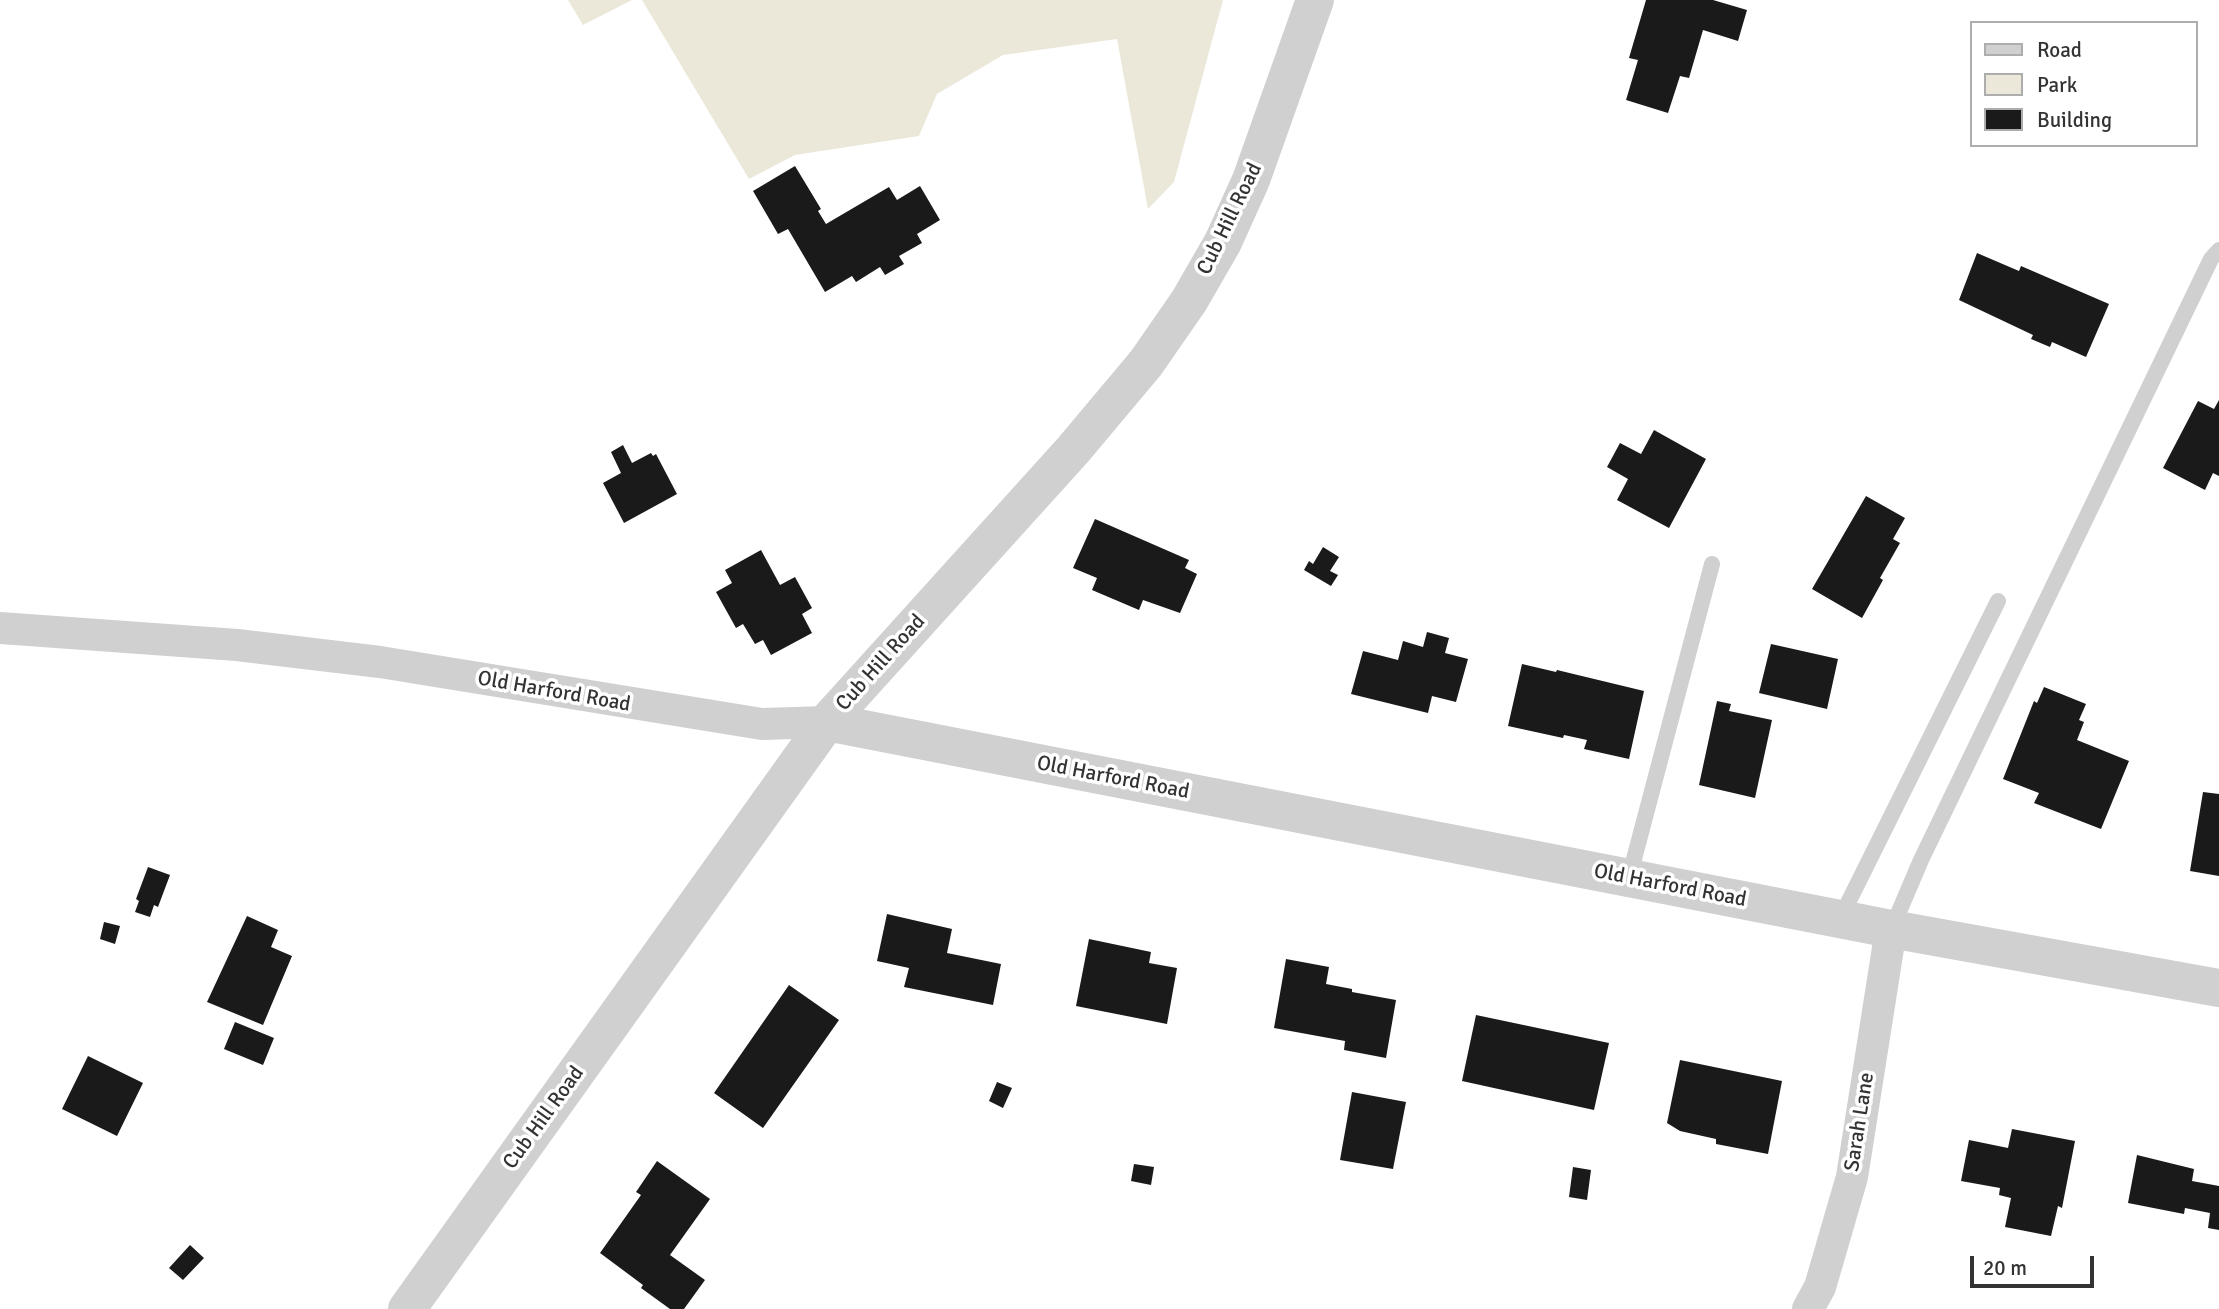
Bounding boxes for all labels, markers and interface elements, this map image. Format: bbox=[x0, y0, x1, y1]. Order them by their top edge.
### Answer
legend bbox=[1970, 21, 2198, 147]
text: Road bbox=[2037, 37, 2082, 63]
text: Park bbox=[2037, 72, 2077, 98]
text: Building bbox=[2037, 107, 2112, 133]
street label: Cub Hill Road bbox=[1192, 159, 1268, 279]
street label: Cub Hill Road bbox=[831, 610, 931, 716]
street label: Old Harford Road bbox=[476, 666, 632, 718]
street label: Old Harford Road bbox=[1035, 751, 1191, 805]
street label: Old Harford Road bbox=[1592, 859, 1748, 913]
street label: Cub Hill Road bbox=[498, 1062, 590, 1174]
street label: Sarah Lane bbox=[1840, 1071, 1880, 1173]
scale bar bbox=[1974, 1242, 2098, 1286]
text: 20 m bbox=[1983, 1255, 2027, 1281]

